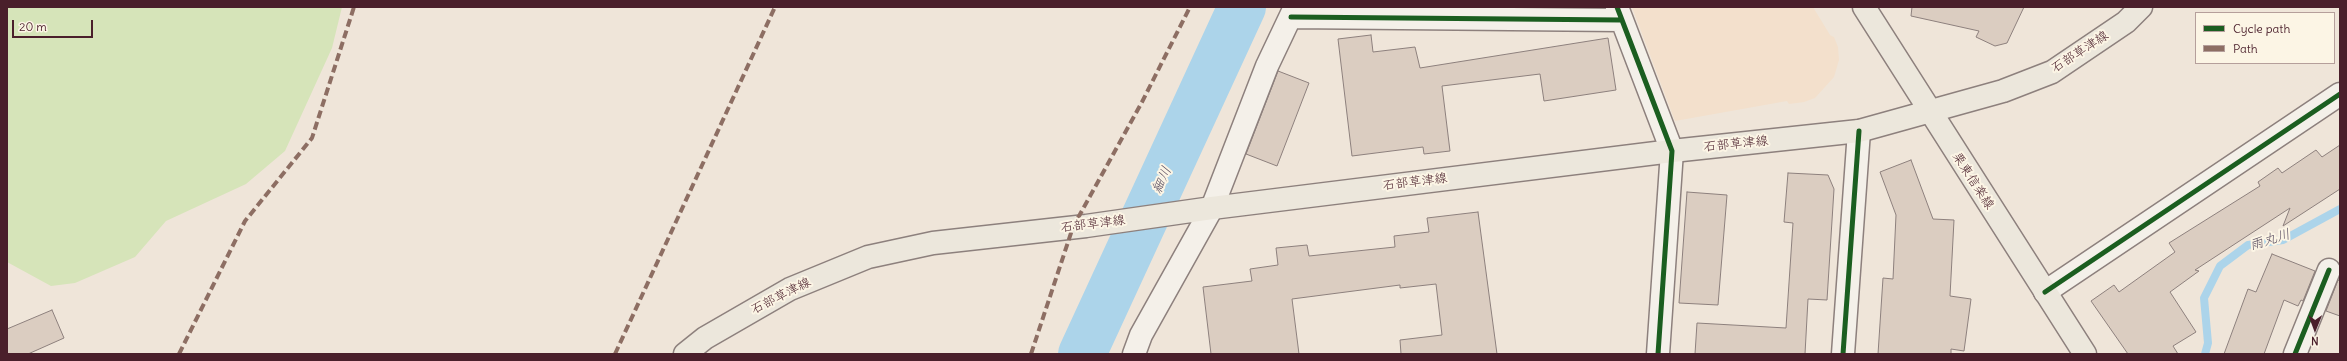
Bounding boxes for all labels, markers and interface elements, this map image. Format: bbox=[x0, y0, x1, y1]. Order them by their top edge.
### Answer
scale bar bbox=[14, 12, 95, 38]
legend bbox=[2195, 12, 2335, 64]
text: 20 m bbox=[19, 19, 47, 34]
text: Cycle path bbox=[2233, 21, 2290, 36]
street label: 石部草津線 bbox=[2048, 28, 2112, 76]
text: Path bbox=[2233, 41, 2258, 56]
street label: 石部草津線 bbox=[1703, 133, 1769, 155]
street label: 栗東信楽線 bbox=[1949, 149, 1997, 213]
water label: 細川 bbox=[1148, 164, 1176, 196]
street label: 石部草津線 bbox=[1382, 170, 1448, 194]
street label: 石部草津線 bbox=[1060, 212, 1126, 236]
water label: 雨丸川 bbox=[2247, 226, 2293, 254]
street label: 石部草津線 bbox=[749, 274, 813, 318]
north arrow bbox=[2295, 309, 2335, 349]
text: N bbox=[2311, 334, 2319, 348]

